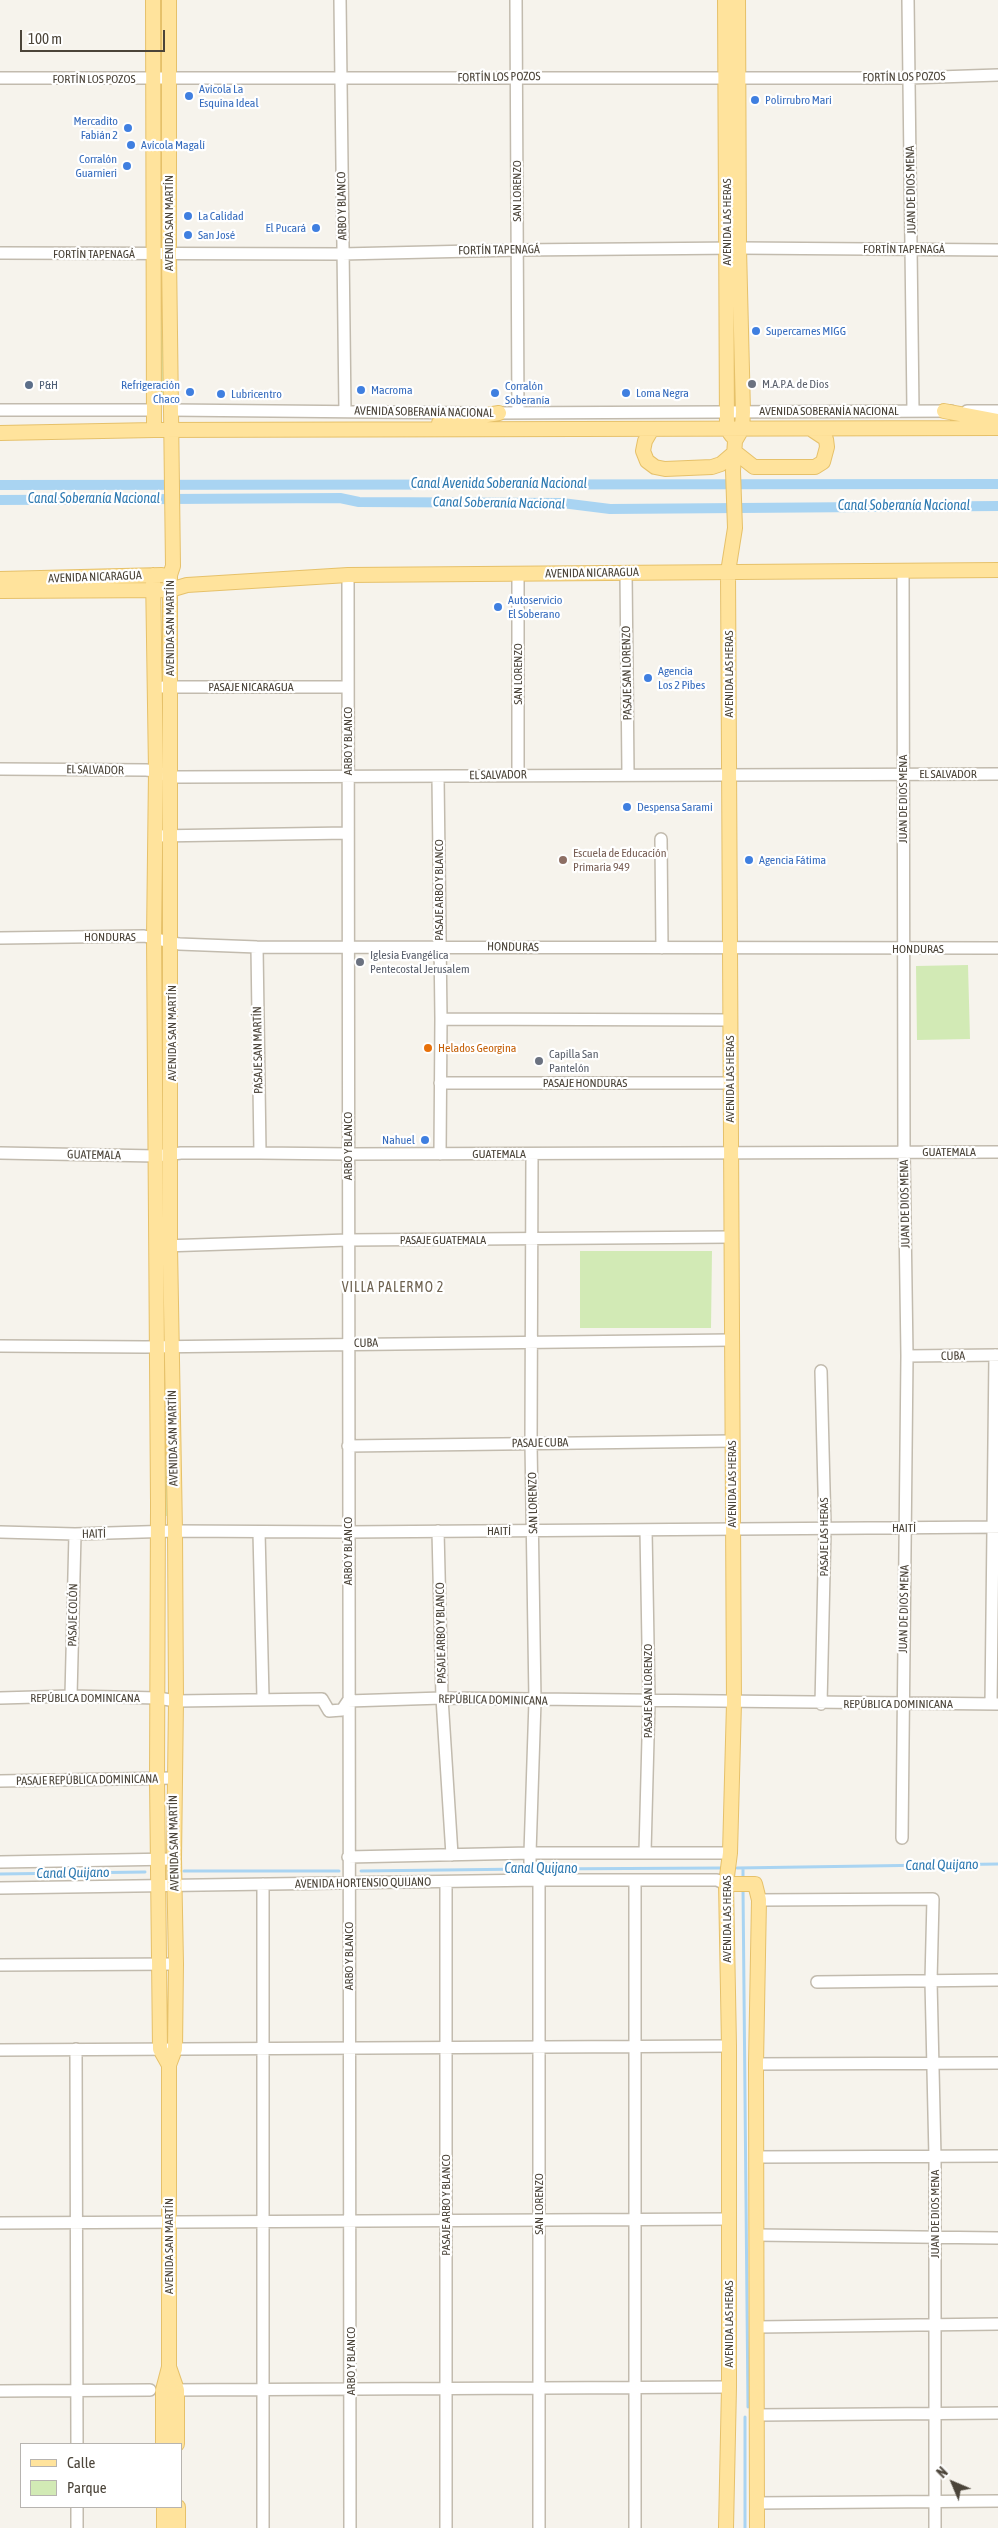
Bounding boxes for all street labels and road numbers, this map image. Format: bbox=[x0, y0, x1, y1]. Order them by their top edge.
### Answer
street label: FORTÍN LOS POZOS bbox=[457, 69, 541, 85]
street label: FORTÍN LOS POZOS bbox=[862, 69, 946, 85]
street label: FORTÍN LOS POZOS bbox=[52, 72, 136, 86]
street label: JUAN DE DIOS MENA bbox=[903, 146, 919, 234]
street label: SAN LORENZO bbox=[510, 160, 524, 222]
street label: ARBO Y BLANCO bbox=[334, 172, 350, 240]
street label: AVENIDA SAN MARTÍN bbox=[162, 175, 176, 271]
street label: AVENIDA LAS HERAS bbox=[720, 178, 734, 266]
street label: FORTÍN TAPENAGÁ bbox=[458, 242, 540, 258]
street label: FORTÍN TAPENAGÁ bbox=[863, 242, 945, 256]
street label: FORTÍN TAPENAGÁ bbox=[53, 247, 135, 261]
street label: AVENIDA SOBERANÍA NACIONAL bbox=[354, 404, 494, 420]
street label: AVENIDA SOBERANÍA NACIONAL bbox=[759, 404, 899, 418]
street label: AVENIDA NICARAGUA bbox=[545, 565, 639, 581]
street label: AVENIDA NICARAGUA bbox=[48, 568, 142, 586]
street label: AVENIDA SAN MARTÍN bbox=[163, 580, 177, 676]
street label: PASAJE SAN LORENZO bbox=[619, 626, 635, 720]
street label: AVENIDA LAS HERAS bbox=[722, 630, 736, 718]
street label: SAN LORENZO bbox=[511, 643, 525, 705]
street label: PASAJE NICARAGUA bbox=[208, 680, 294, 694]
street label: ARBO Y BLANCO bbox=[341, 707, 355, 775]
street label: JUAN DE DIOS MENA bbox=[896, 755, 910, 843]
street label: EL SALVADOR bbox=[66, 762, 124, 778]
street label: EL SALVADOR bbox=[469, 767, 527, 783]
street label: EL SALVADOR bbox=[919, 767, 977, 781]
street label: PASAJE ARBO Y BLANCO bbox=[432, 839, 446, 941]
street label: HONDURAS bbox=[84, 930, 136, 944]
street label: HONDURAS bbox=[487, 939, 539, 955]
street label: HONDURAS bbox=[892, 942, 944, 956]
street label: AVENIDA SAN MARTÍN bbox=[165, 985, 179, 1081]
street label: PASAJE SAN MARTÍN bbox=[250, 1006, 266, 1094]
street label: AVENIDA LAS HERAS bbox=[723, 1035, 737, 1123]
street label: PASAJE HONDURAS bbox=[543, 1076, 627, 1090]
street label: ARBO Y BLANCO bbox=[341, 1112, 355, 1180]
street label: GUATEMALA bbox=[922, 1145, 976, 1159]
street label: GUATEMALA bbox=[67, 1147, 121, 1163]
street label: GUATEMALA bbox=[472, 1147, 526, 1161]
street label: JUAN DE DIOS MENA bbox=[897, 1160, 913, 1248]
street label: PASAJE GUATEMALA bbox=[400, 1233, 486, 1247]
street label: CUBA bbox=[354, 1336, 378, 1350]
street label: CUBA bbox=[941, 1349, 965, 1363]
street label: AVENIDA SAN MARTÍN bbox=[165, 1390, 181, 1486]
street label: PASAJE CUBA bbox=[511, 1435, 569, 1451]
street label: AVENIDA LAS HERAS bbox=[725, 1440, 739, 1528]
street label: SAN LORENZO bbox=[525, 1472, 541, 1534]
street label: PASAJE LAS HERAS bbox=[817, 1497, 831, 1577]
street label: ARBO Y BLANCO bbox=[341, 1517, 355, 1585]
street label: HAITÍ bbox=[892, 1521, 916, 1535]
street label: HAITÍ bbox=[487, 1524, 511, 1538]
street label: HAITÍ bbox=[82, 1527, 106, 1541]
street label: JUAN DE DIOS MENA bbox=[896, 1565, 912, 1653]
street label: PASAJE ARBO Y BLANCO bbox=[433, 1582, 449, 1684]
street label: PASAJE COLÓN bbox=[65, 1583, 81, 1647]
street label: PASAJE SAN LORENZO bbox=[641, 1644, 655, 1738]
street label: REPÚBLICA DOMINICANA bbox=[30, 1691, 140, 1705]
street label: REPÚBLICA DOMINICANA bbox=[438, 1692, 548, 1708]
street label: REPÚBLICA DOMINICANA bbox=[843, 1697, 953, 1711]
street label: PASAJE REPÚBLICA DOMINICANA bbox=[16, 1772, 158, 1788]
street label: AVENIDA SAN MARTÍN bbox=[166, 1795, 182, 1891]
street label: AVENIDA HORTENSIO QUIJANO bbox=[295, 1875, 431, 1891]
street label: AVENIDA LAS HERAS bbox=[720, 1875, 734, 1963]
street label: ARBO Y BLANCO bbox=[342, 1922, 356, 1990]
street label: PASAJE ARBO Y BLANCO bbox=[439, 2154, 453, 2256]
street label: JUAN DE DIOS MENA bbox=[928, 2170, 942, 2258]
street label: SAN LORENZO bbox=[532, 2173, 546, 2235]
street label: AVENIDA SAN MARTÍN bbox=[162, 2198, 176, 2294]
street label: AVENIDA LAS HERAS bbox=[722, 2280, 736, 2368]
street label: ARBO Y BLANCO bbox=[344, 2327, 358, 2395]

